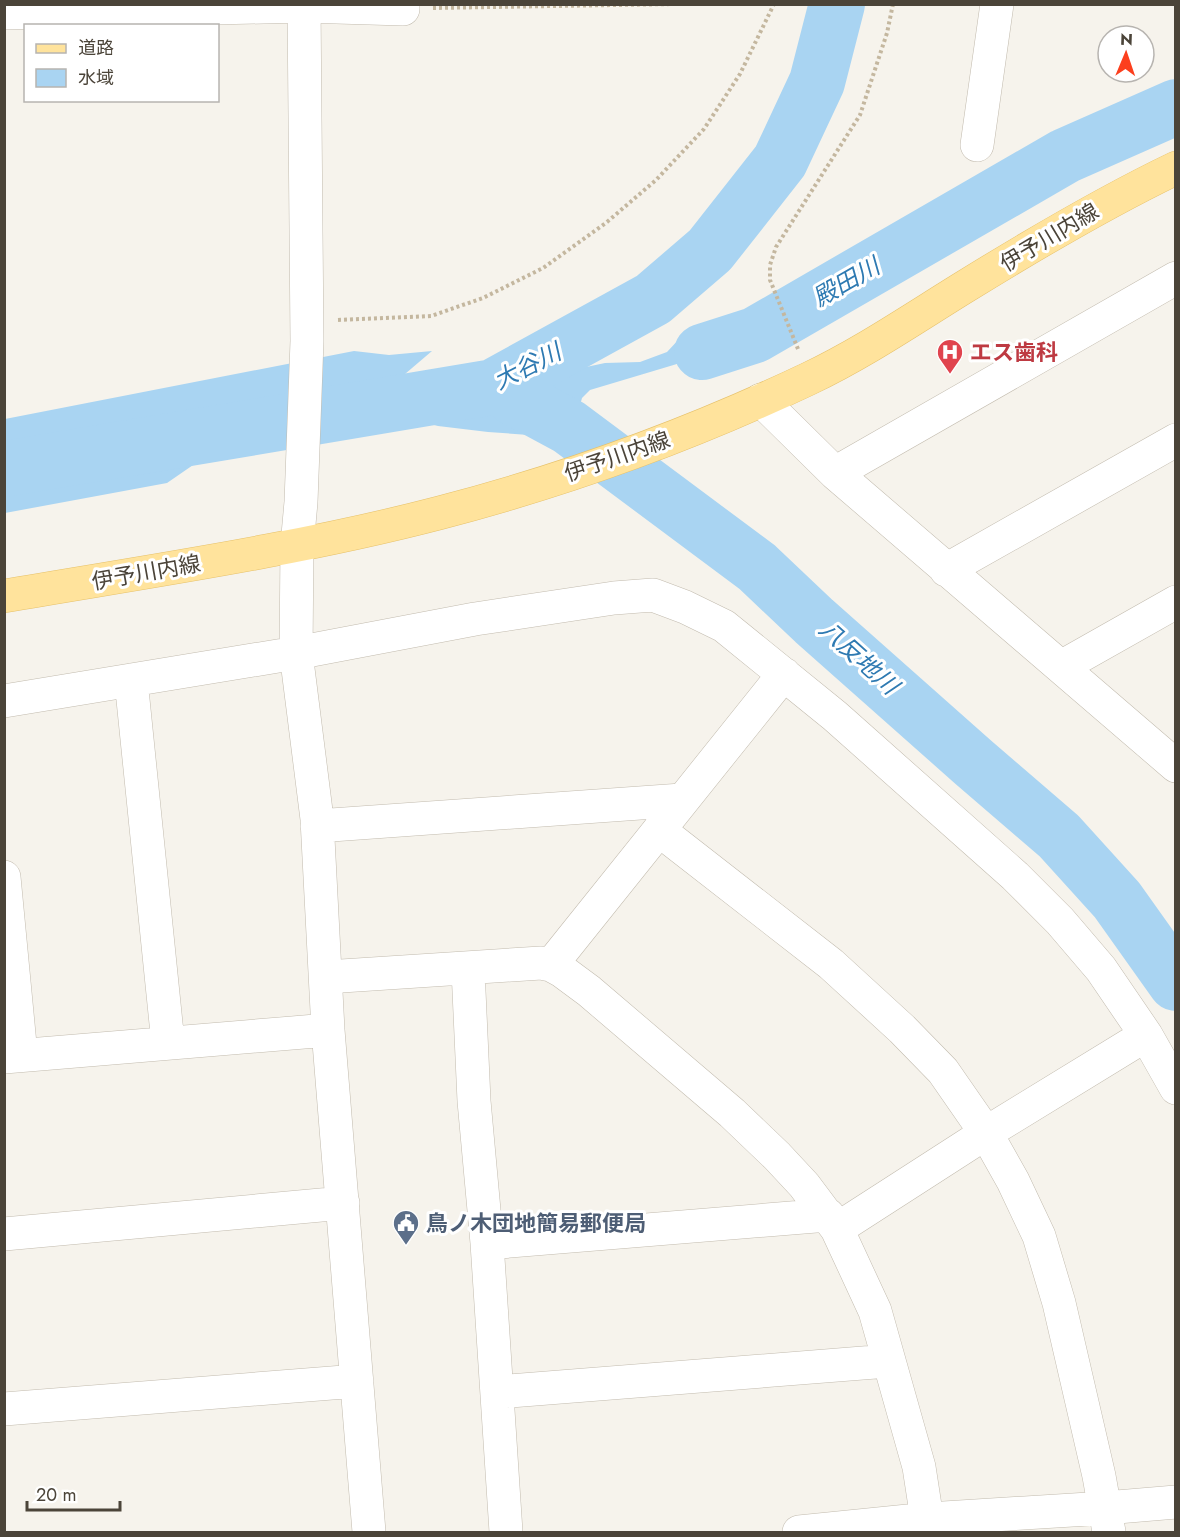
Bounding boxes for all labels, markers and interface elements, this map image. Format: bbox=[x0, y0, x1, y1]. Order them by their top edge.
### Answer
legend bbox=[24, 24, 219, 102]
north arrow bbox=[1096, 24, 1156, 84]
text: N bbox=[1120, 28, 1133, 51]
text: 道路 bbox=[78, 35, 114, 61]
text: 水域 bbox=[78, 65, 114, 91]
street label: 伊予川内線 bbox=[994, 195, 1104, 279]
water label: 殿田川 bbox=[806, 247, 889, 315]
water label: 大谷川 bbox=[487, 333, 570, 398]
place label: エス歯科 bbox=[970, 336, 1058, 368]
hospital icon: エス歯科 bbox=[935, 337, 965, 375]
street label: 伊予川内線 bbox=[560, 423, 674, 489]
street label: 伊予川内線 bbox=[89, 547, 203, 597]
water label: 八反地川 bbox=[812, 612, 909, 704]
place label: 鳥ノ木団地簡易郵便局 bbox=[426, 1207, 646, 1239]
public building icon: 鳥ノ木団地簡易郵便局 bbox=[391, 1208, 421, 1246]
scale bar bbox=[27, 1474, 120, 1512]
text: 20 m bbox=[36, 1482, 76, 1508]

